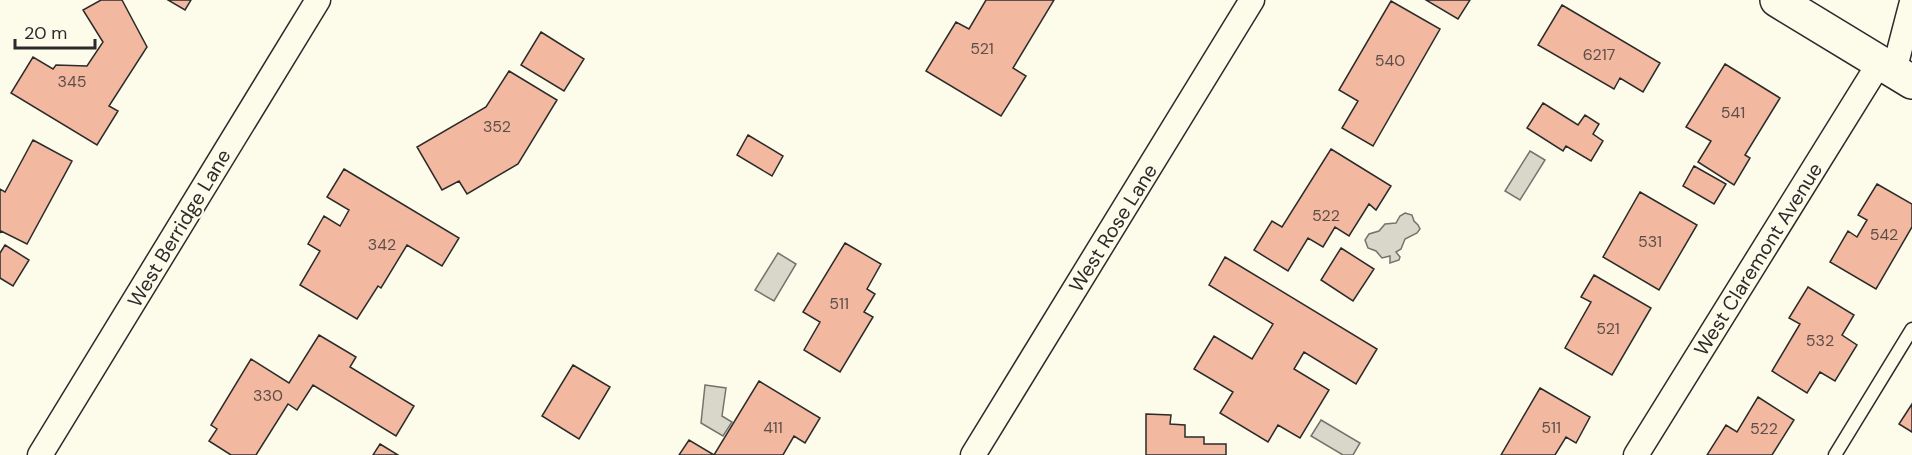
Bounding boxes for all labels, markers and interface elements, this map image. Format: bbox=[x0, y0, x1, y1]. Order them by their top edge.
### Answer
scale bar bbox=[15, 12, 94, 50]
text: 20 m bbox=[24, 21, 67, 45]
house number: 521 bbox=[970, 38, 994, 59]
house number: 6217 bbox=[1583, 44, 1615, 65]
house number: 540 bbox=[1375, 50, 1405, 71]
house number: 345 bbox=[58, 71, 86, 92]
house number: 541 bbox=[1721, 102, 1745, 123]
house number: 352 bbox=[483, 116, 511, 137]
street label: West Berridge Lane bbox=[122, 144, 236, 312]
street label: West Claremont Avenue bbox=[1688, 158, 1828, 360]
street label: West Rose Lane bbox=[1063, 159, 1163, 297]
house number: 522 bbox=[1312, 205, 1340, 226]
house number: 542 bbox=[1870, 224, 1898, 245]
house number: 531 bbox=[1638, 231, 1662, 252]
house number: 342 bbox=[368, 234, 396, 255]
house number: 511 bbox=[829, 293, 849, 314]
house number: 521 bbox=[1596, 318, 1620, 339]
house number: 532 bbox=[1806, 330, 1834, 351]
house number: 330 bbox=[253, 385, 283, 406]
house number: 411 bbox=[763, 417, 783, 438]
house number: 511 bbox=[1541, 417, 1561, 438]
house number: 522 bbox=[1750, 418, 1778, 439]

